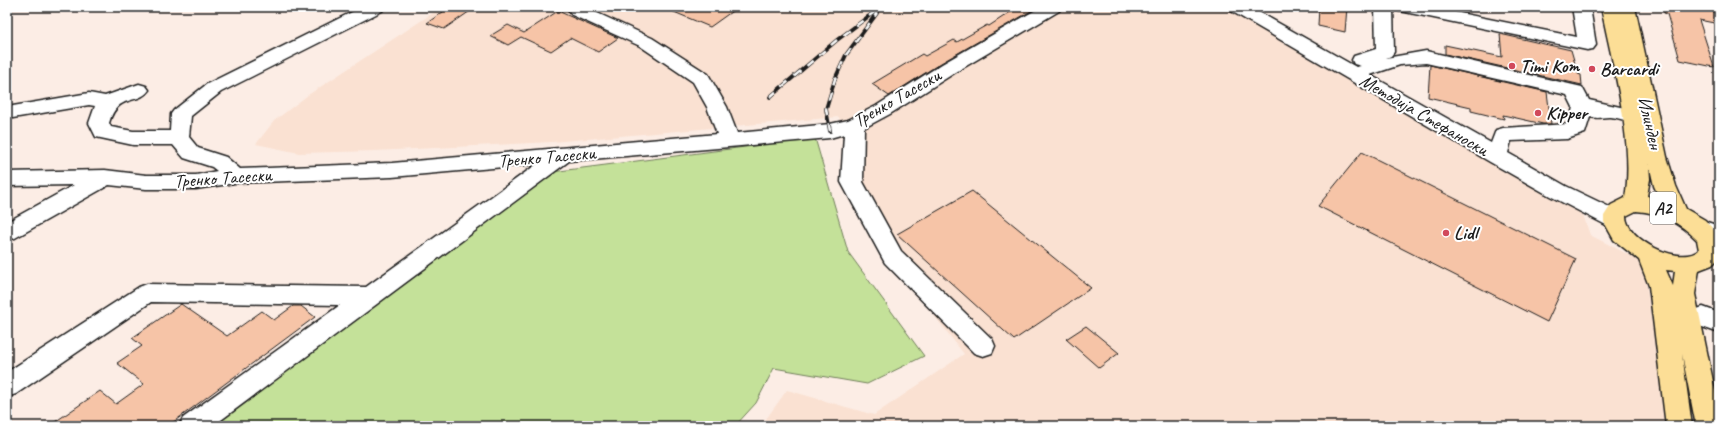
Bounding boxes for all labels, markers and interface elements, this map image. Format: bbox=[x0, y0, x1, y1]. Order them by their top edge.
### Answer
place label: Timi Kom bbox=[1520, 54, 1580, 78]
place label: Barcardi bbox=[1600, 57, 1660, 81]
marker: Timi Kom bbox=[1507, 61, 1517, 71]
street label: Тренко Тасески bbox=[849, 62, 947, 133]
marker: Barcardi bbox=[1587, 64, 1597, 74]
street label: Методија Стефаноски bbox=[1355, 68, 1494, 162]
street label: Илинден bbox=[1632, 94, 1668, 153]
place label: Kipper bbox=[1546, 101, 1589, 125]
marker: Kipper bbox=[1533, 108, 1543, 118]
street label: Тренко Тасески bbox=[497, 141, 598, 173]
street label: Тренко Тасески bbox=[173, 163, 274, 193]
road number: A2 bbox=[1650, 192, 1676, 224]
place label: Lidl bbox=[1454, 221, 1481, 245]
marker: Lidl bbox=[1441, 228, 1451, 238]

